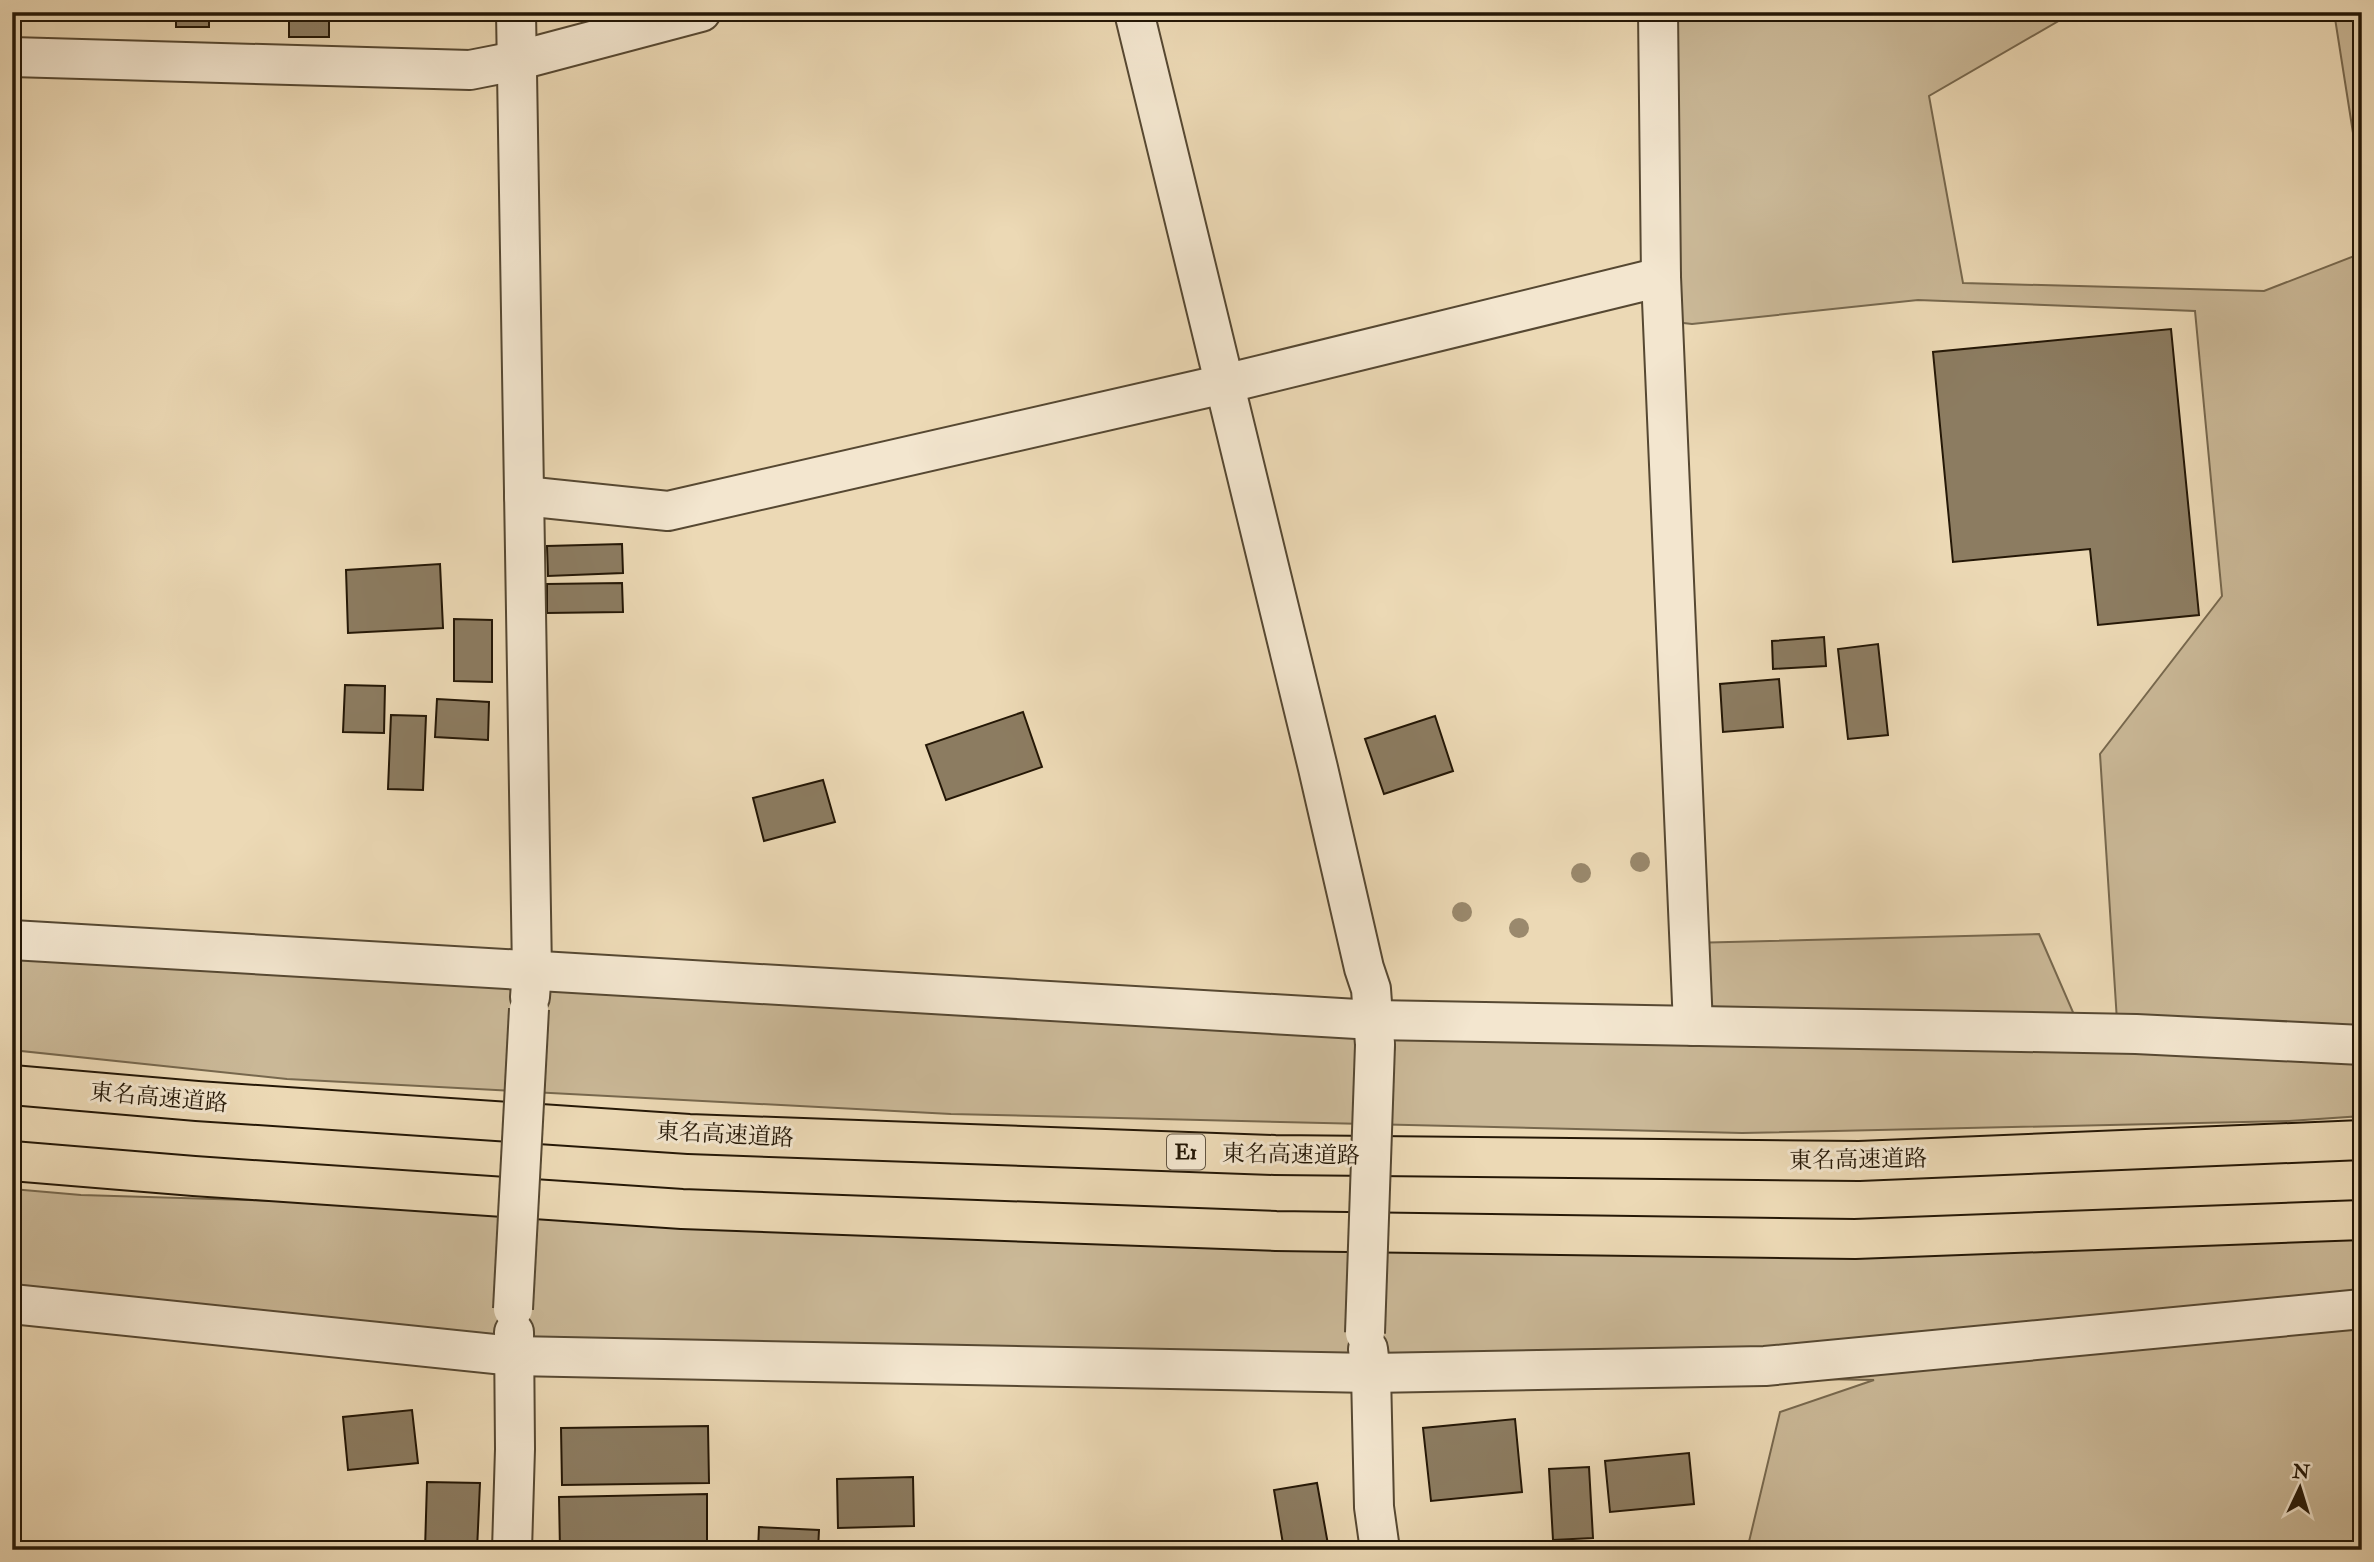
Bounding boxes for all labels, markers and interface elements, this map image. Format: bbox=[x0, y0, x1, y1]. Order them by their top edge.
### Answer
street label: 東名高速道路 bbox=[89, 1077, 229, 1118]
street label: 東名高速道路 bbox=[655, 1116, 795, 1153]
road number: E1 bbox=[1167, 1134, 1205, 1170]
street label: 東名高速道路 bbox=[1222, 1139, 1360, 1170]
street label: 東名高速道路 bbox=[1789, 1144, 1927, 1175]
north arrow bbox=[2266, 1454, 2336, 1524]
text: N bbox=[2291, 1459, 2311, 1485]

